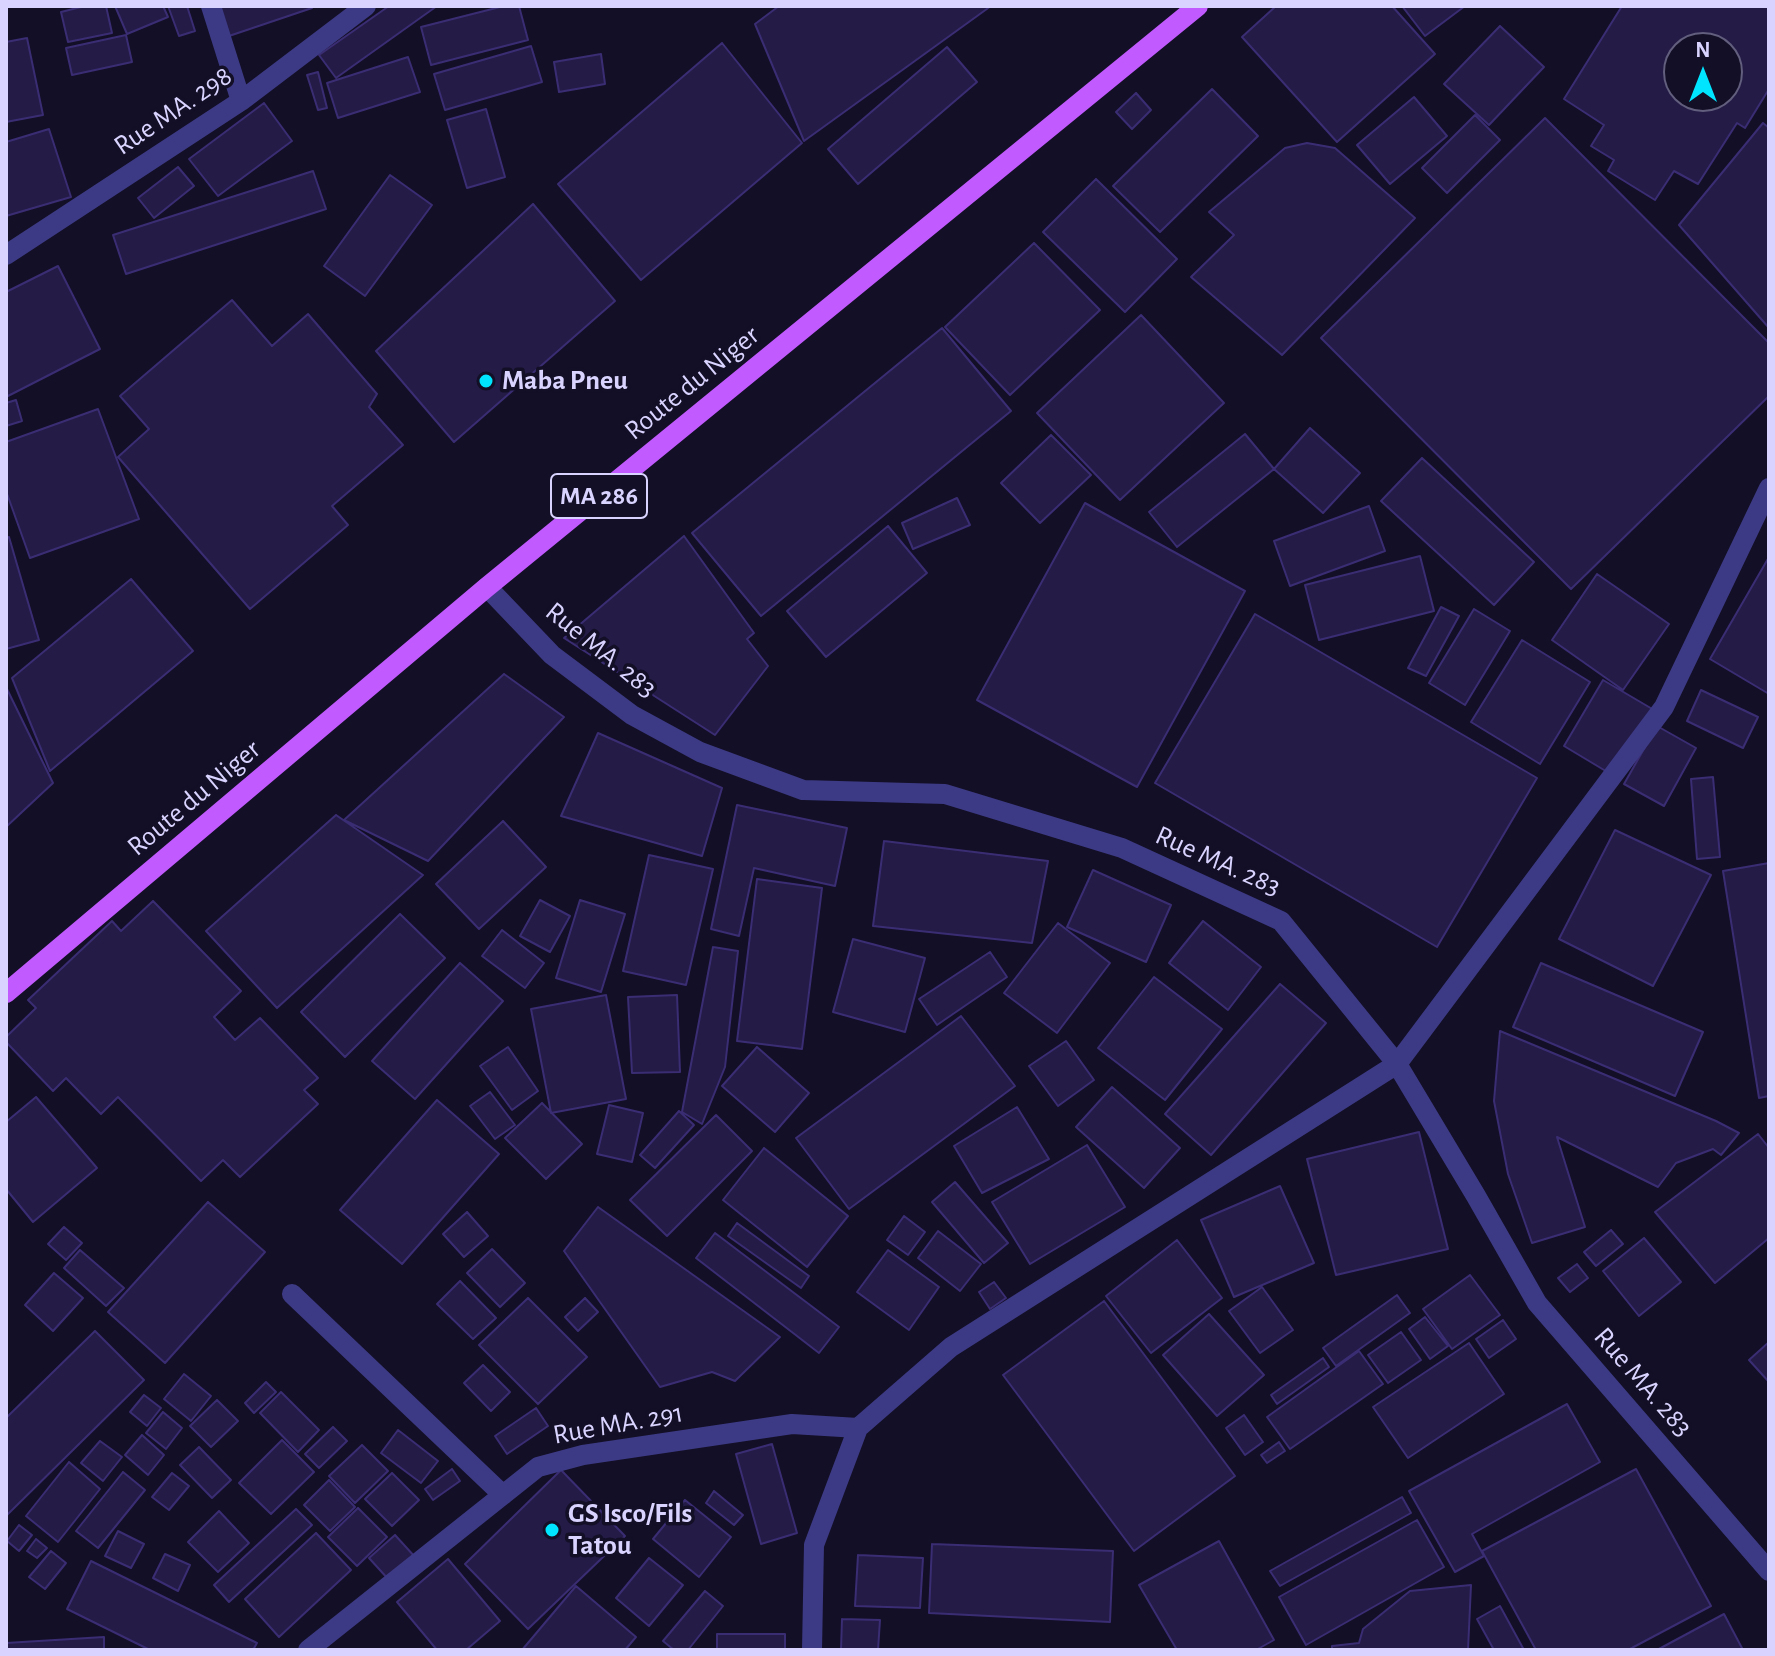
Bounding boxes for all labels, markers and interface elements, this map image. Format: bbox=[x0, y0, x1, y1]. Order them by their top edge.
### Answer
north arrow bbox=[1663, 32, 1743, 112]
text: N bbox=[1695, 39, 1711, 61]
street label: Rue MA. 298 bbox=[108, 59, 238, 163]
street label: Route du Niger bbox=[618, 318, 766, 448]
place label: Maba Pneu bbox=[502, 364, 628, 398]
marker: Maba Pneu bbox=[477, 372, 495, 390]
road number: MA 286 bbox=[551, 474, 647, 518]
street label: Rue MA. 283 bbox=[539, 595, 663, 705]
street label: Route du Niger bbox=[121, 733, 267, 863]
street label: Rue MA. 283 bbox=[1150, 818, 1286, 904]
street label: Rue MA. 283 bbox=[1586, 1321, 1700, 1443]
street label: Rue MA. 291 bbox=[550, 1396, 686, 1452]
place label: GS Isco/Fils Tatou bbox=[568, 1497, 692, 1563]
marker: GS Isco/Fils Tatou bbox=[543, 1521, 561, 1539]

